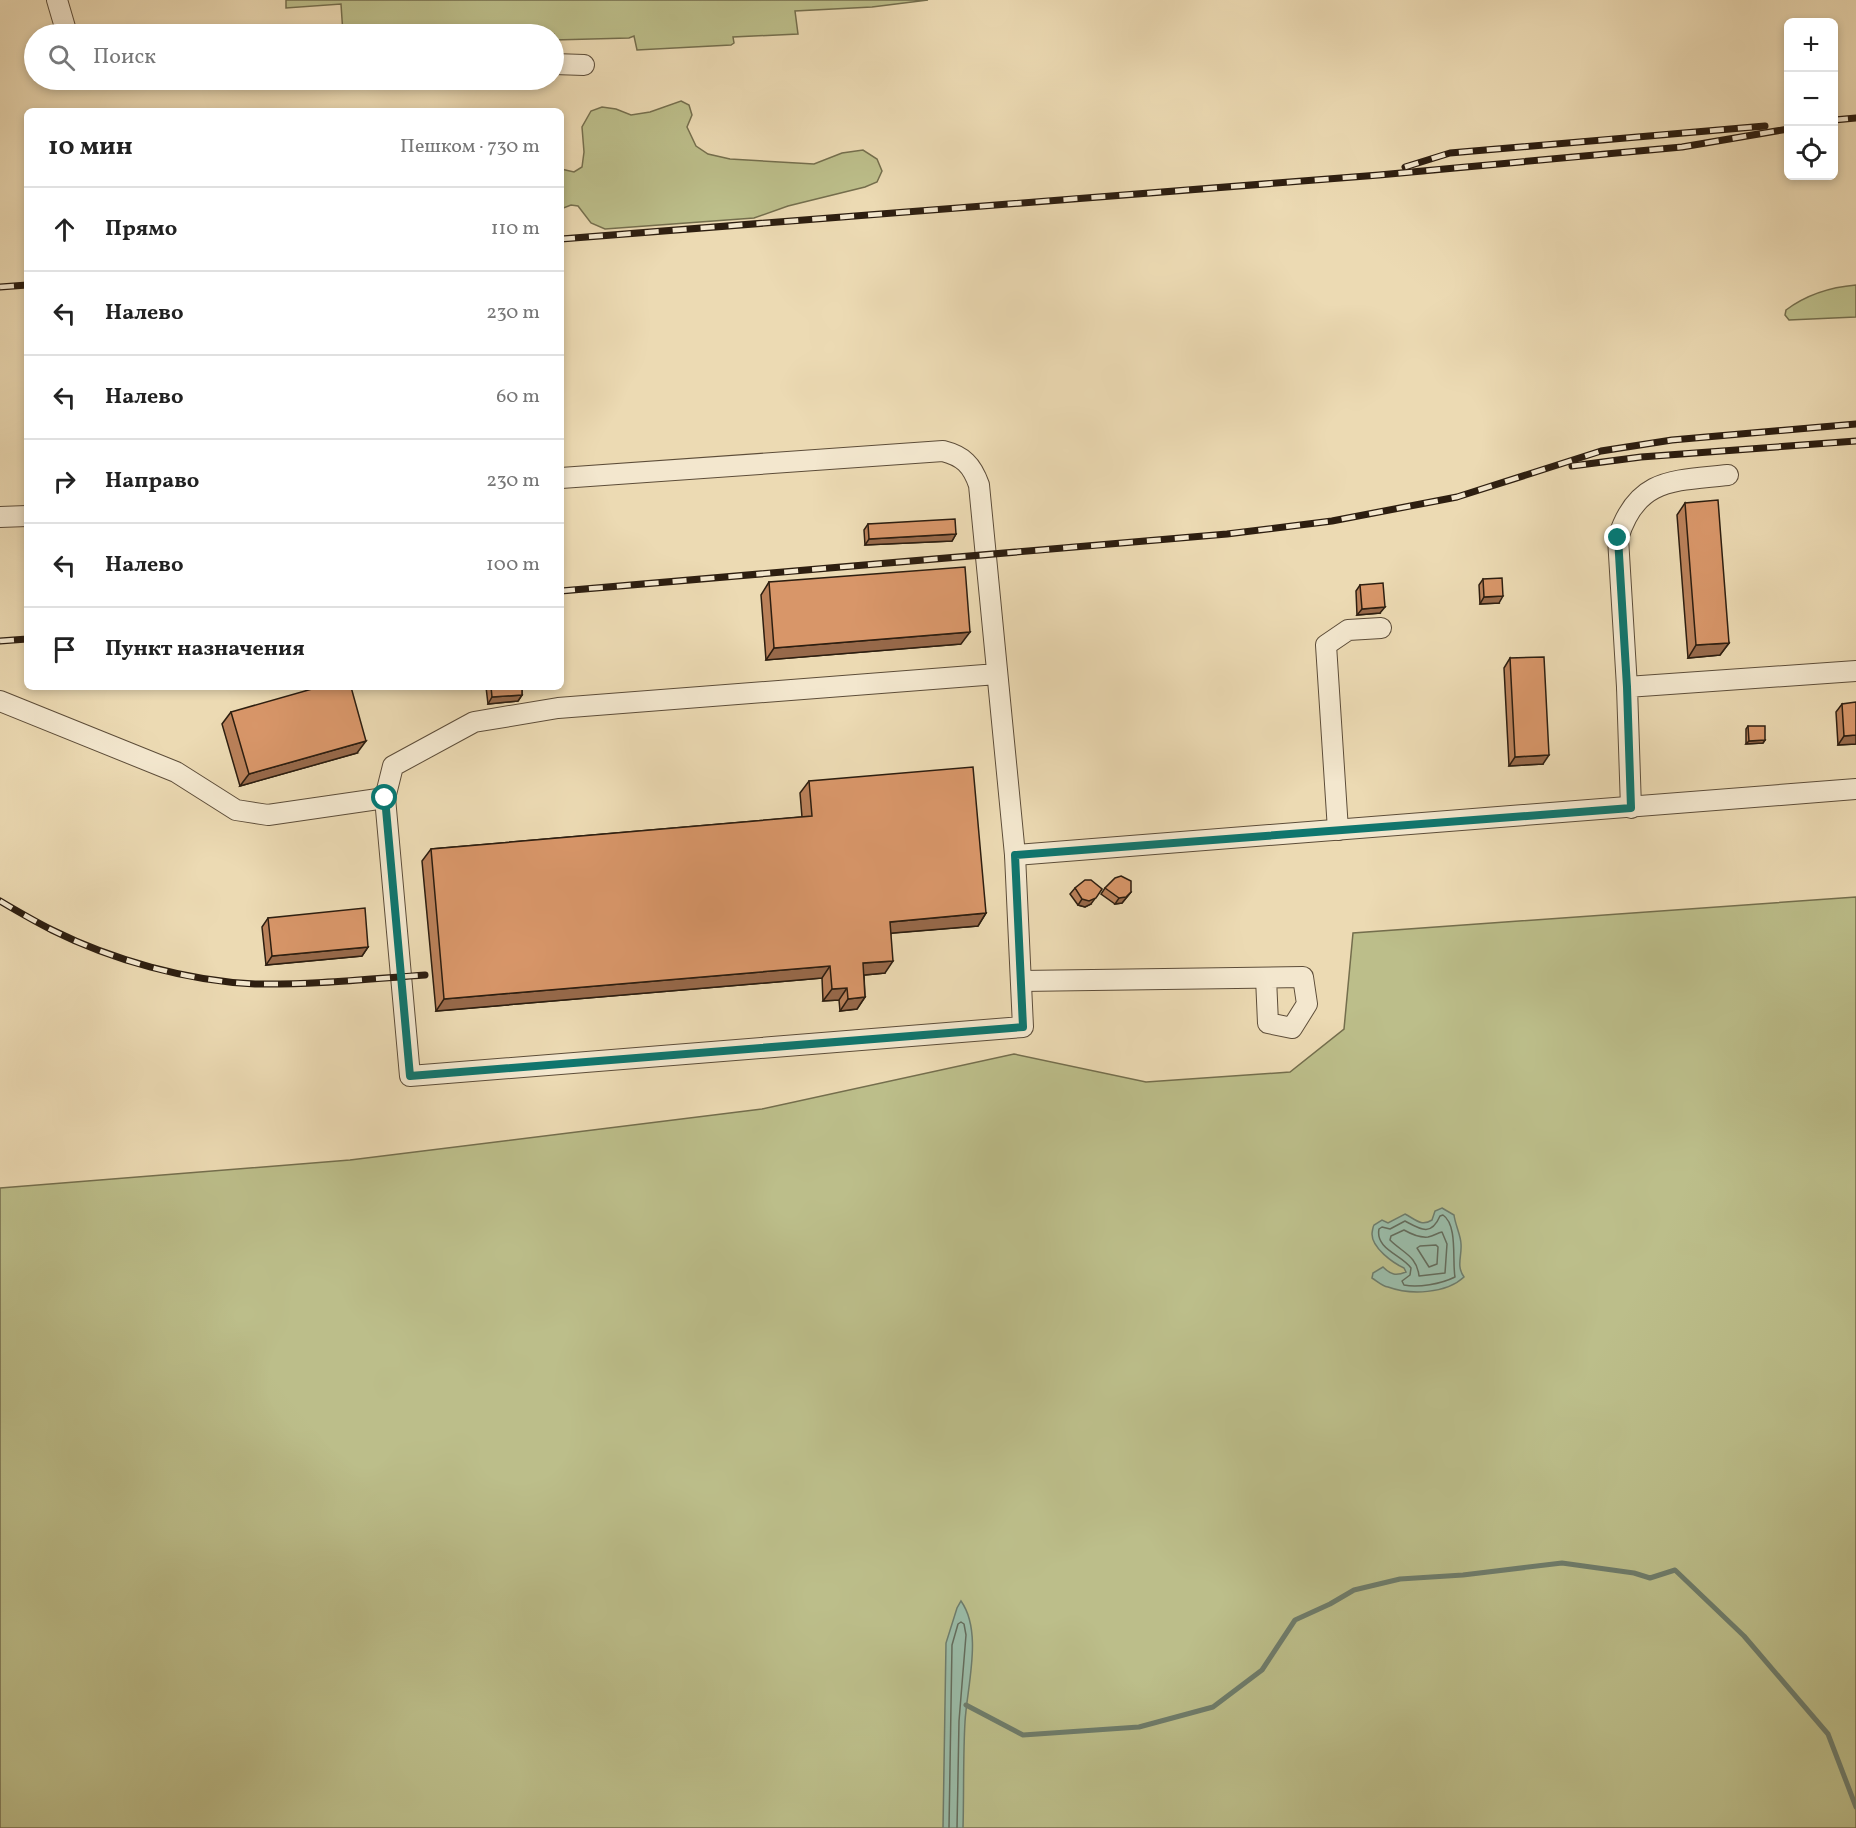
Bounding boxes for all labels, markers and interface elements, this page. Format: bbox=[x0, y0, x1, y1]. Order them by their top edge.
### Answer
map controls bbox=[1784, 18, 1838, 180]
button: + bbox=[1784, 18, 1838, 72]
search box bbox=[24, 24, 564, 90]
icon: search bbox=[45, 41, 78, 74]
text: Поиск bbox=[93, 42, 156, 73]
button: − bbox=[1784, 72, 1838, 126]
button: locate bbox=[1784, 126, 1838, 180]
text: 10 мин bbox=[48, 129, 133, 165]
text: Пешком · 730 m bbox=[400, 133, 540, 161]
icon: ahead bbox=[48, 213, 81, 246]
text: Прямо bbox=[105, 214, 177, 245]
text: 110 m bbox=[491, 215, 540, 243]
icon: left bbox=[48, 297, 81, 330]
text: Налево bbox=[105, 298, 184, 329]
text: 230 m bbox=[486, 299, 540, 327]
icon: left bbox=[48, 381, 81, 414]
text: Налево bbox=[105, 382, 184, 413]
text: 60 m bbox=[496, 383, 540, 411]
icon: right bbox=[48, 465, 81, 498]
text: Направо bbox=[105, 466, 199, 497]
text: 230 m bbox=[486, 467, 540, 495]
route end bbox=[1604, 524, 1630, 550]
icon: left bbox=[48, 549, 81, 582]
text: Налево bbox=[105, 550, 184, 581]
text: 100 m bbox=[486, 551, 540, 579]
icon: arrive bbox=[48, 633, 81, 666]
text: Пункт назначения bbox=[105, 634, 305, 665]
route start bbox=[371, 784, 397, 810]

